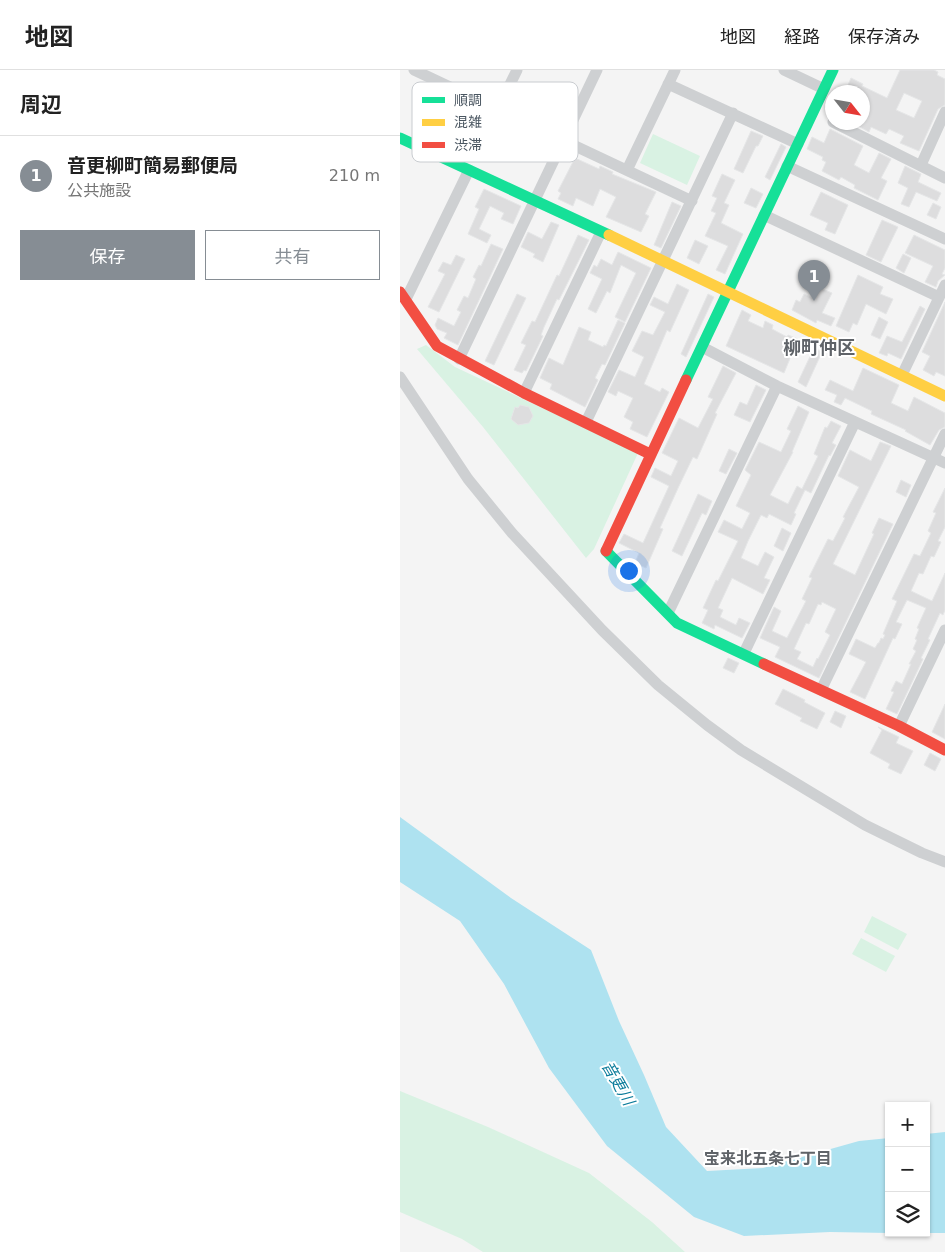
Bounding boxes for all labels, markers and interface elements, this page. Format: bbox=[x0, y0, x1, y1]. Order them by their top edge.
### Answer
text: 地図 bbox=[25, 23, 73, 51]
text: 地図 bbox=[720, 26, 756, 47]
text: 経路 bbox=[784, 26, 820, 47]
text: 保存済み bbox=[848, 26, 920, 47]
legend bbox=[412, 82, 578, 162]
north arrow bbox=[825, 85, 870, 130]
text: 順調 bbox=[454, 92, 482, 108]
text: 周辺 bbox=[20, 93, 62, 117]
text: 混雑 bbox=[454, 114, 482, 130]
text: 渋滞 bbox=[454, 137, 482, 153]
text: 音更柳町簡易郵便局 bbox=[67, 154, 238, 176]
text: 1 bbox=[30, 166, 42, 185]
text: 210 m bbox=[329, 166, 380, 185]
text: 公共施設 bbox=[67, 181, 131, 200]
button: 保存 bbox=[20, 230, 195, 280]
button: 共有 bbox=[205, 230, 380, 280]
pin: 1 bbox=[798, 260, 830, 301]
district label: 柳町仲区 bbox=[783, 337, 855, 358]
your location bbox=[616, 558, 642, 584]
water label: 音更川 bbox=[598, 1057, 639, 1110]
map controls bbox=[885, 1102, 930, 1237]
button: + bbox=[885, 1102, 930, 1147]
button: − bbox=[885, 1147, 930, 1192]
district label: 宝来北五条七丁目 bbox=[704, 1149, 832, 1168]
button: layers bbox=[885, 1192, 930, 1237]

